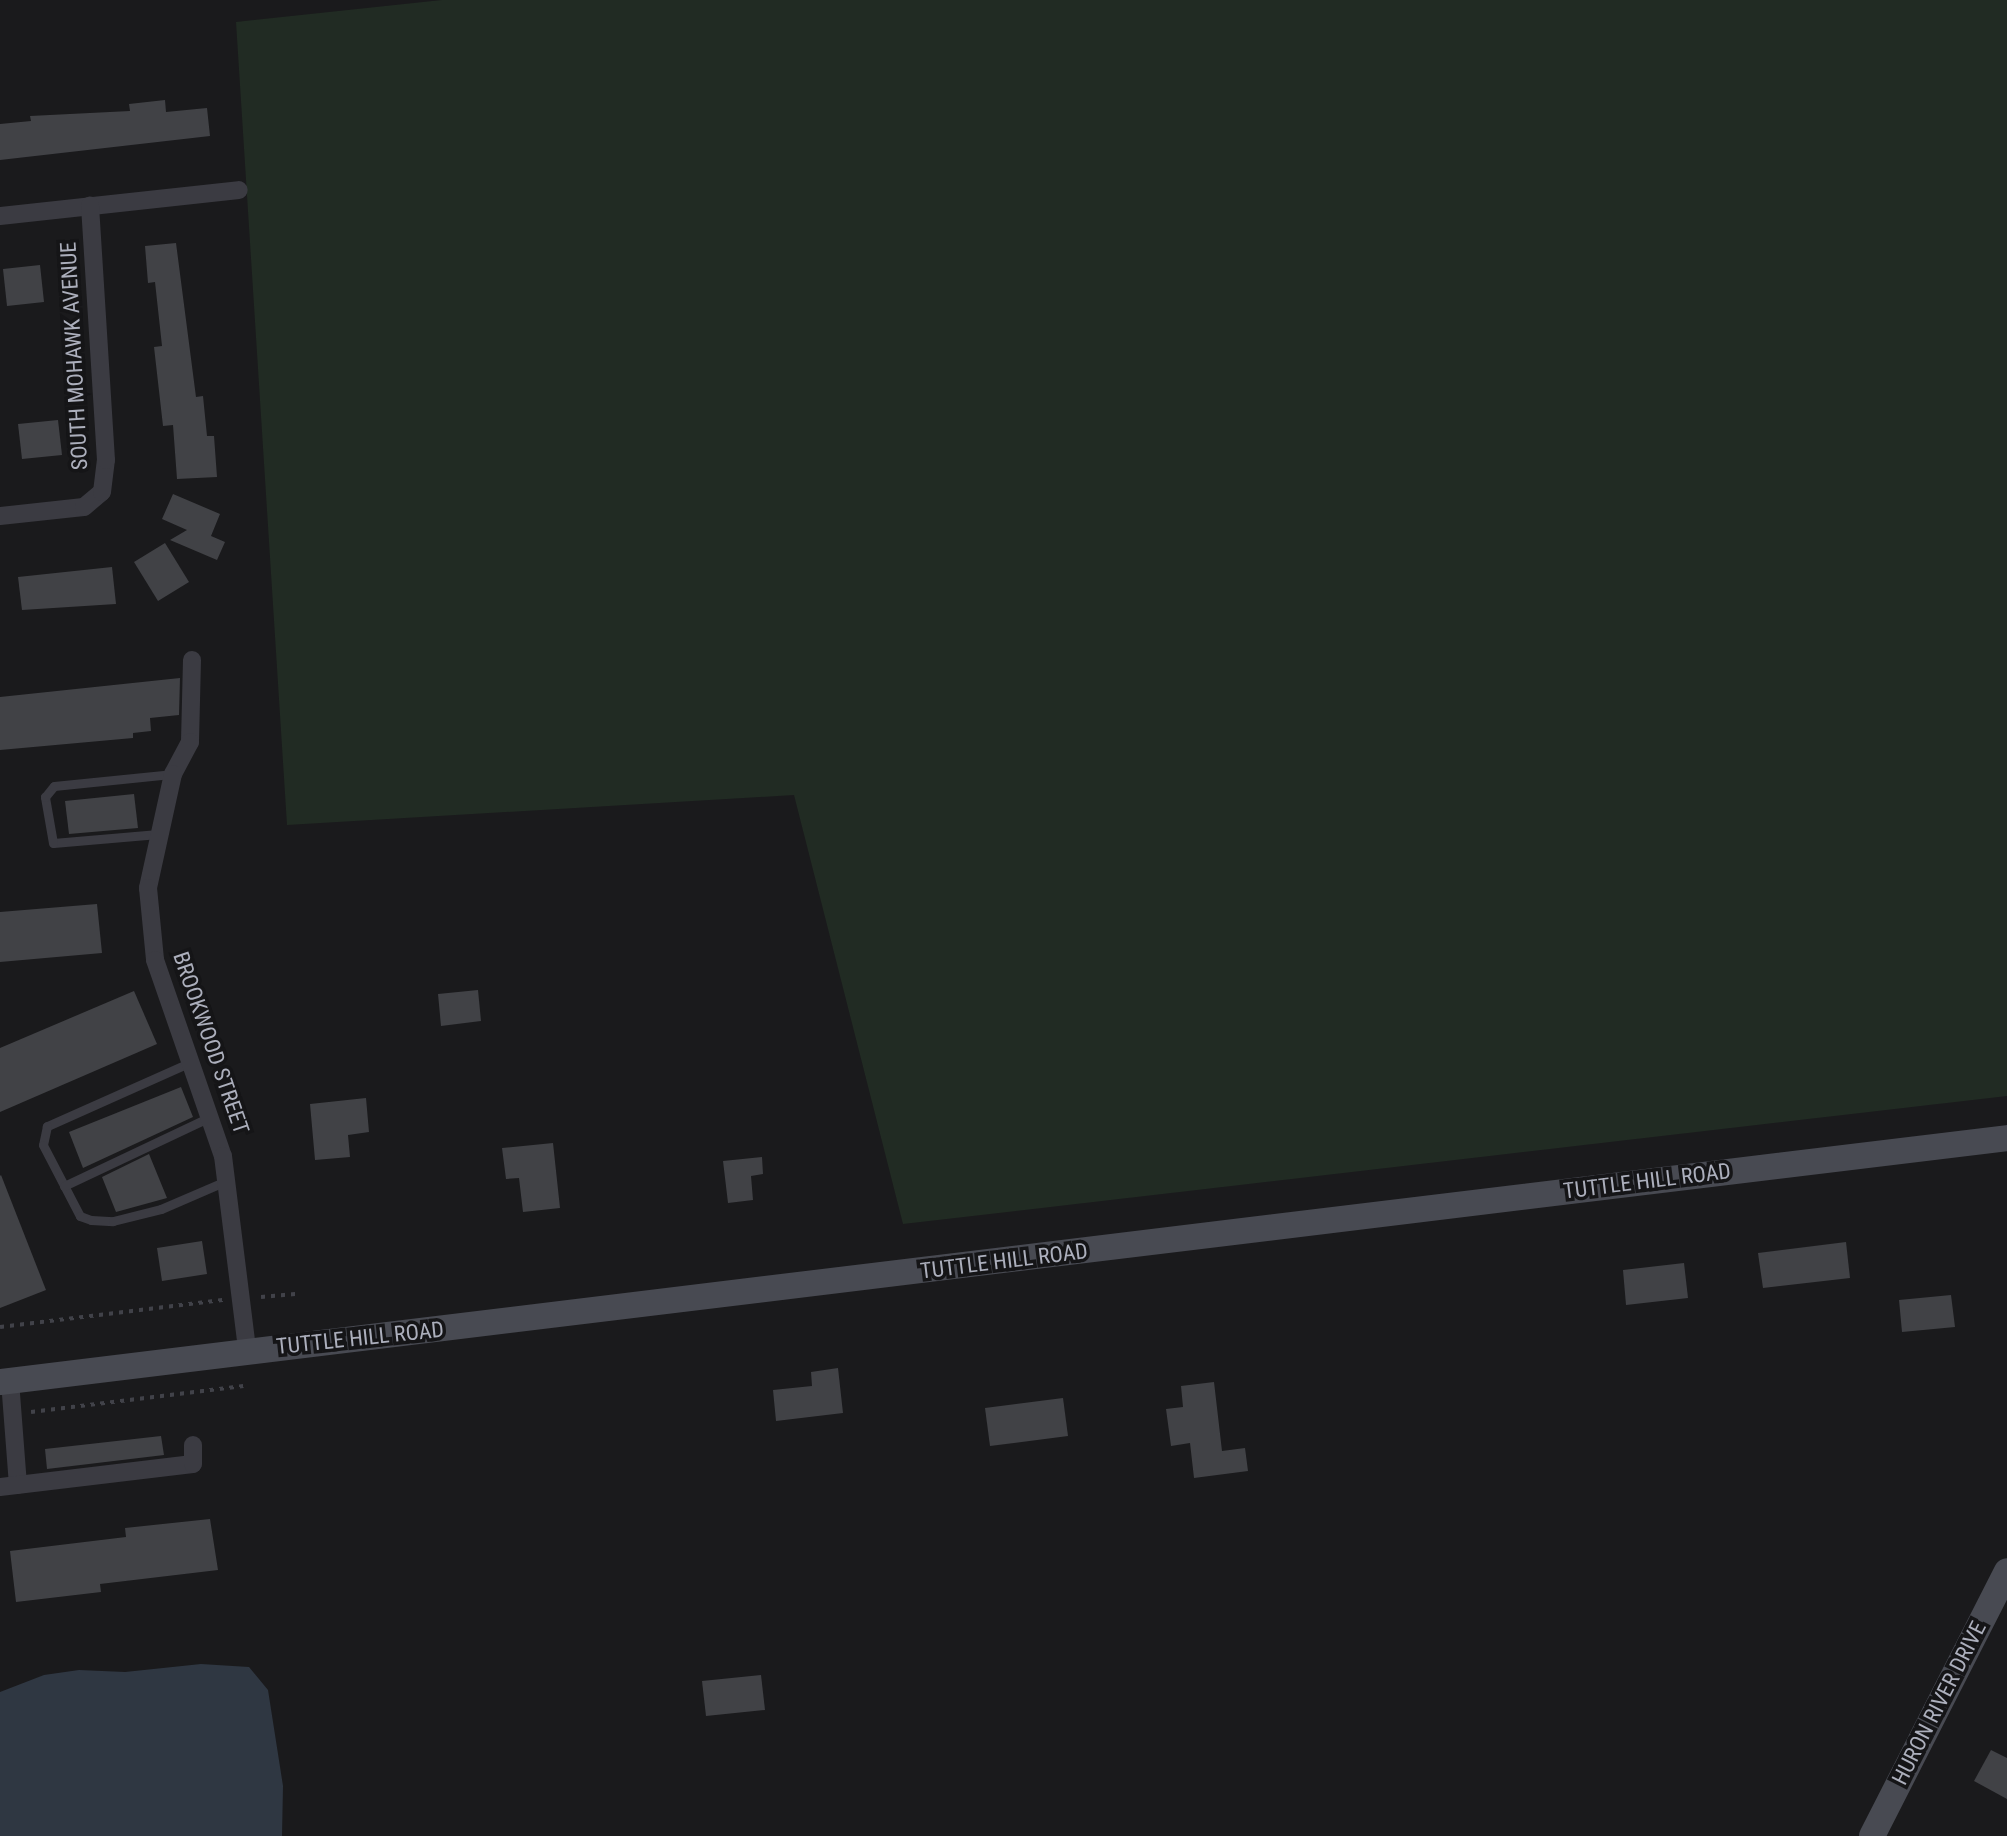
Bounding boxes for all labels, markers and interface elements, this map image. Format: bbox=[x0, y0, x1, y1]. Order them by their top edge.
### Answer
street label: SOUTH MOHAWK AVENUE bbox=[55, 241, 93, 471]
street label: BROOKWOOD STREET bbox=[167, 948, 255, 1138]
street label: TUTTLE HILL ROAD bbox=[1562, 1158, 1732, 1204]
street label: TUTTLE HILL ROAD bbox=[919, 1238, 1089, 1284]
street label: TUTTLE HILL ROAD bbox=[275, 1316, 445, 1360]
street label: HURON RIVER DRIVE bbox=[1886, 1617, 1992, 1789]

